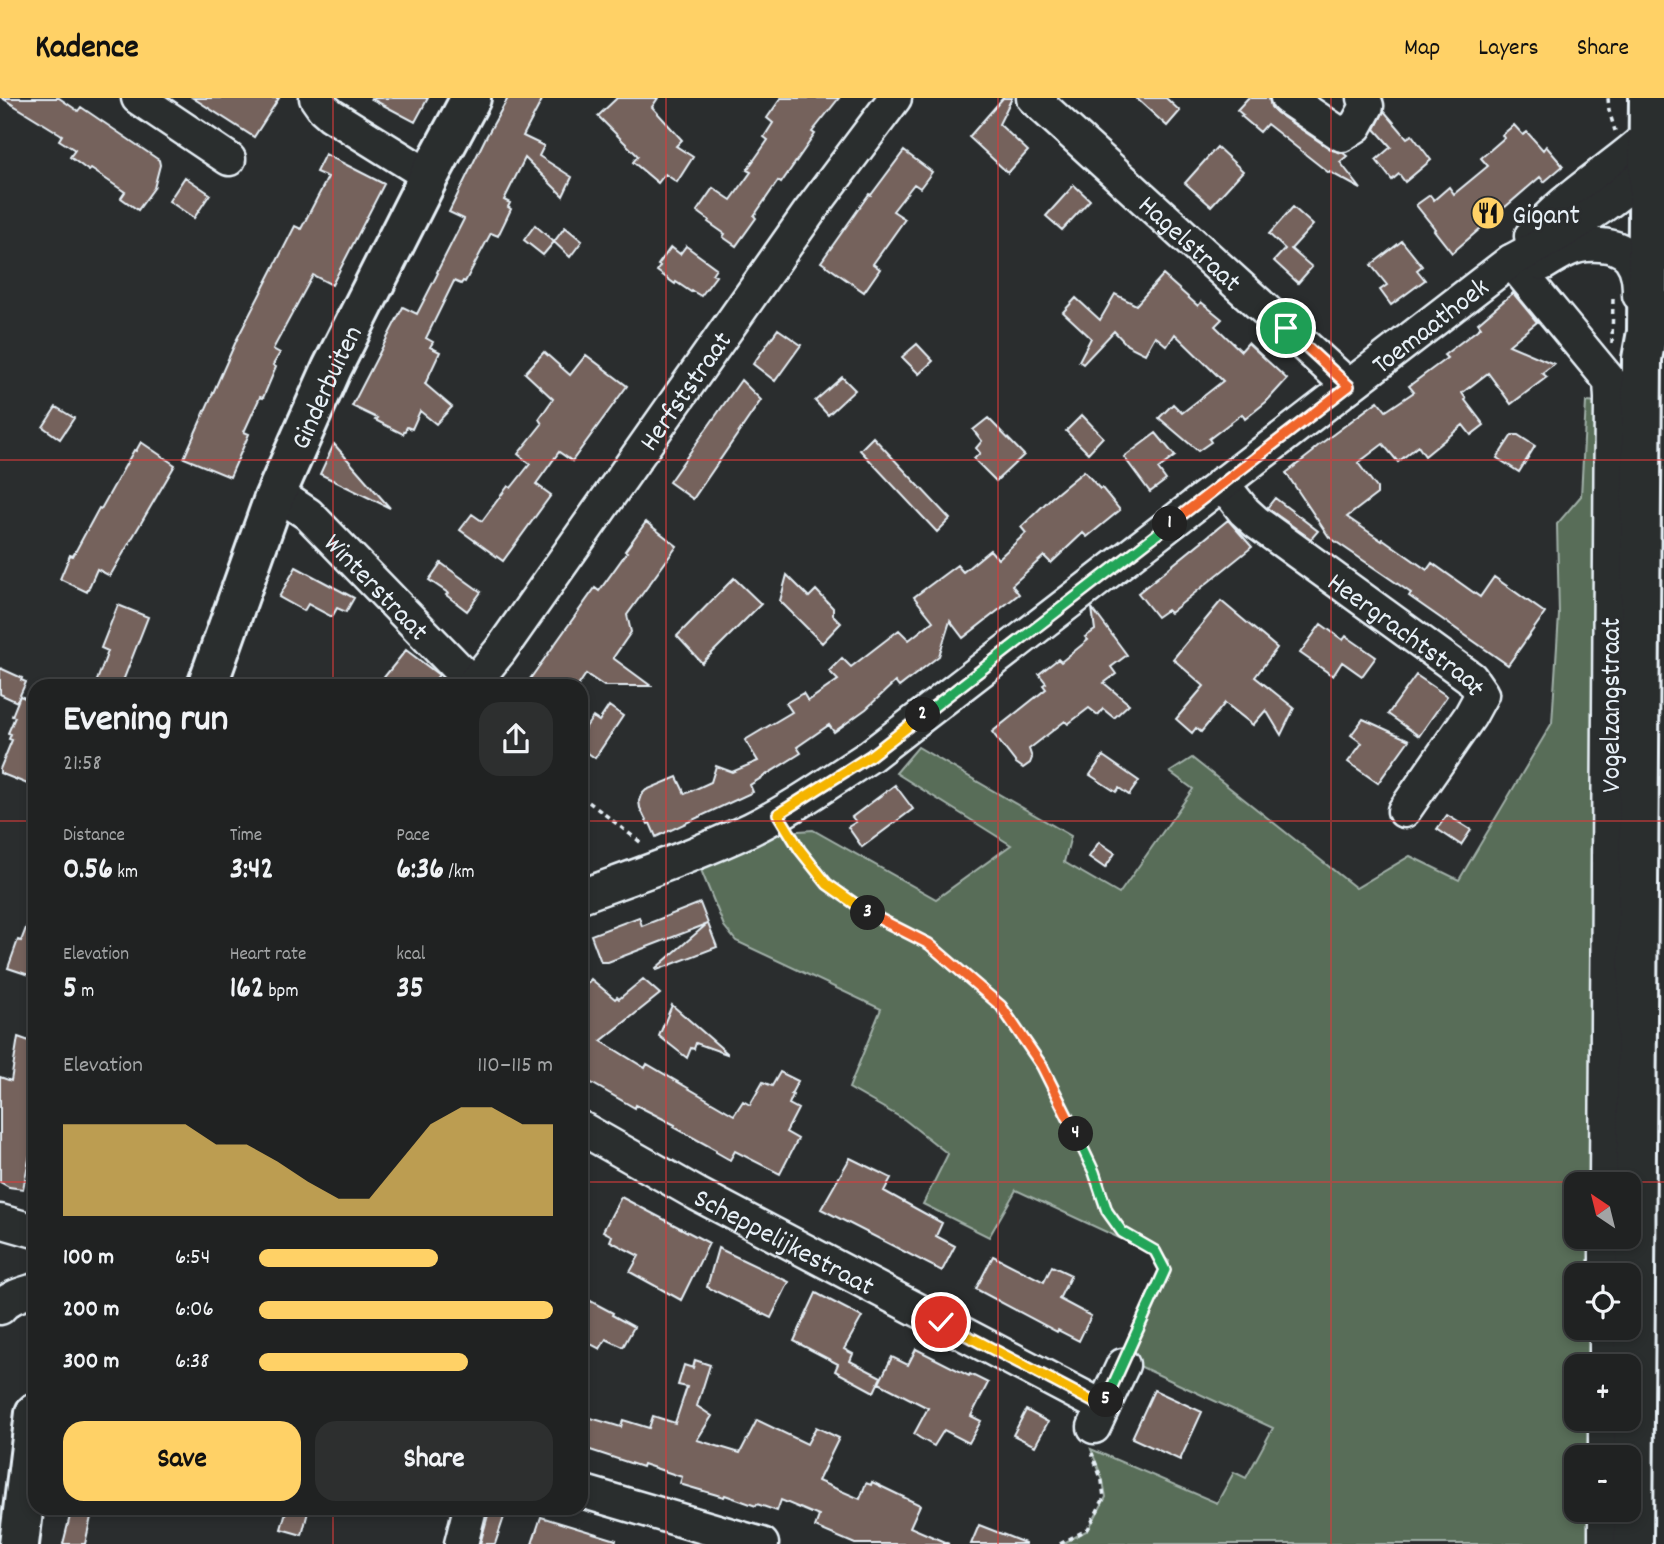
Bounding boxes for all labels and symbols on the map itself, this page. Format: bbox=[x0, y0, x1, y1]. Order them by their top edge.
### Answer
street label: Hagelstraat bbox=[1127, 188, 1249, 304]
restaurant icon: Gigant bbox=[1469, 194, 1507, 232]
place label: Gigant bbox=[1512, 198, 1580, 238]
street label: Toemaathoek bbox=[1365, 270, 1499, 386]
pin bbox=[1256, 298, 1316, 358]
street label: Ginderbuiten bbox=[283, 320, 375, 457]
street label: Herfststraat bbox=[632, 325, 744, 461]
pin: 1 bbox=[1152, 506, 1188, 542]
street label: Winterstraat bbox=[312, 526, 436, 652]
street label: Heergrachtstraat bbox=[1317, 565, 1493, 706]
street label: Vogelzangstraat bbox=[1594, 617, 1634, 793]
pin: 2 bbox=[906, 698, 940, 732]
pin: 3 bbox=[850, 896, 886, 930]
pin: 4 bbox=[1058, 1116, 1094, 1152]
north arrow bbox=[1564, 1172, 1642, 1250]
street label: Scheppelijkestraat bbox=[685, 1181, 880, 1309]
pin bbox=[911, 1292, 971, 1352]
pin: 5 bbox=[1088, 1382, 1124, 1418]

